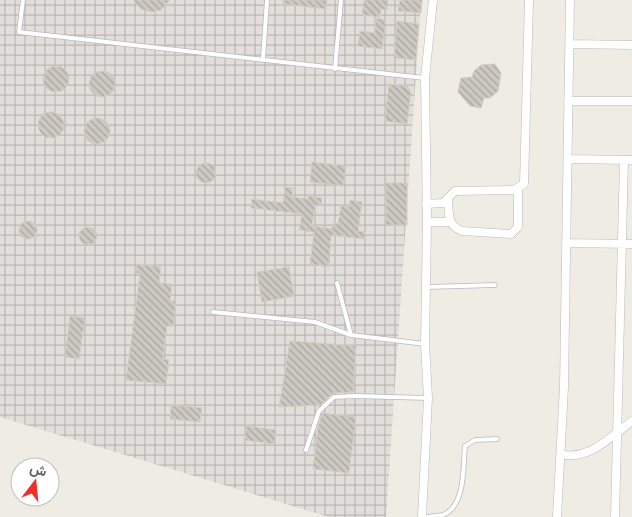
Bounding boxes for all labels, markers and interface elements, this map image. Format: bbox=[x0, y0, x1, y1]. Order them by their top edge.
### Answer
north arrow bbox=[10, 457, 60, 507]
text: ش bbox=[28, 459, 49, 481]

